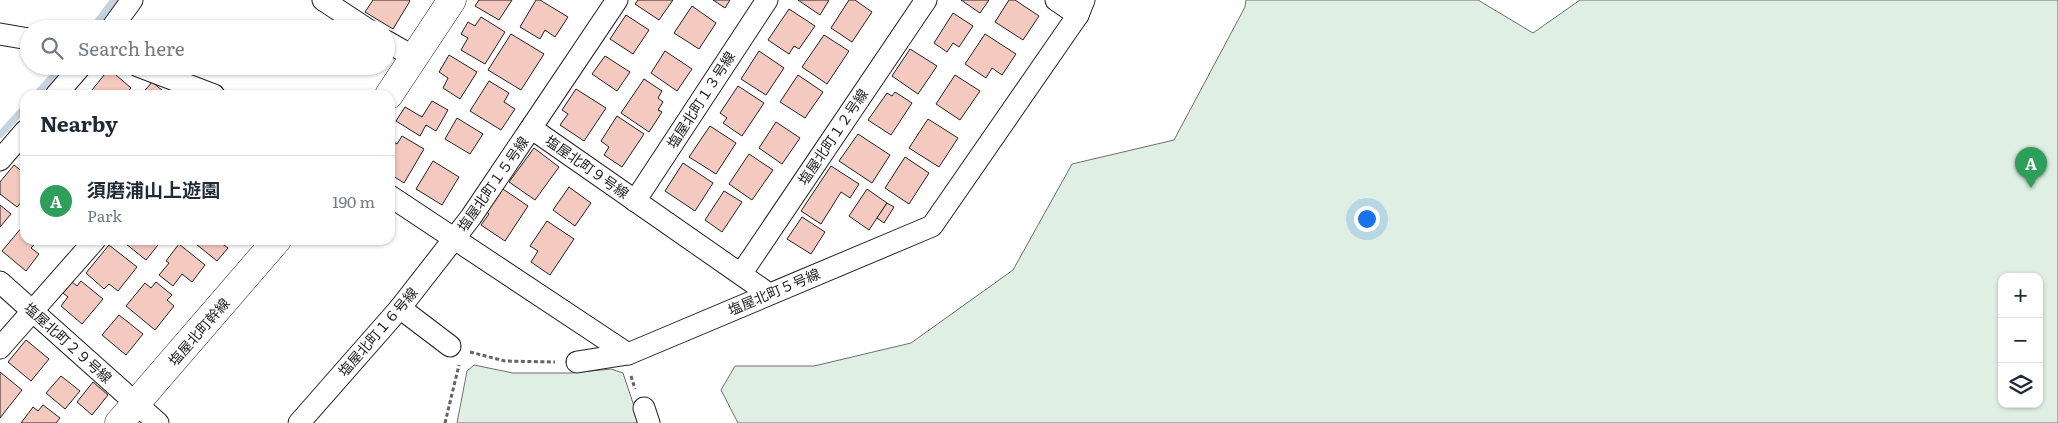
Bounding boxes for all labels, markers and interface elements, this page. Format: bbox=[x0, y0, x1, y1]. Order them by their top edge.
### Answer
search box bbox=[20, 20, 395, 75]
icon: search bbox=[38, 34, 66, 62]
text: Search here bbox=[78, 34, 185, 62]
street label: 塩屋北町１３号線 bbox=[661, 47, 739, 152]
street label: 塩屋北町１２号線 bbox=[793, 84, 872, 188]
text: Nearby bbox=[40, 107, 118, 138]
street label: 塩屋北町９号線 bbox=[542, 130, 633, 202]
street label: 塩屋北町１５号線 bbox=[452, 132, 532, 235]
pin: A bbox=[2015, 147, 2047, 188]
text: 須磨浦山上遊園 bbox=[87, 175, 220, 203]
text: A bbox=[50, 189, 62, 213]
text: 190 m bbox=[332, 189, 375, 213]
text: Park bbox=[87, 203, 122, 227]
your location bbox=[1354, 206, 1380, 232]
street label: 塩屋北町５号線 bbox=[725, 263, 823, 319]
map controls bbox=[1998, 273, 2043, 408]
button: + bbox=[1998, 273, 2043, 318]
street label: 塩屋北町１６号線 bbox=[333, 283, 422, 380]
street label: 塩屋北町幹線 bbox=[163, 293, 233, 370]
street label: 塩屋北町２９号線 bbox=[20, 297, 117, 387]
button: − bbox=[1998, 318, 2043, 363]
button: layers bbox=[1998, 363, 2043, 408]

